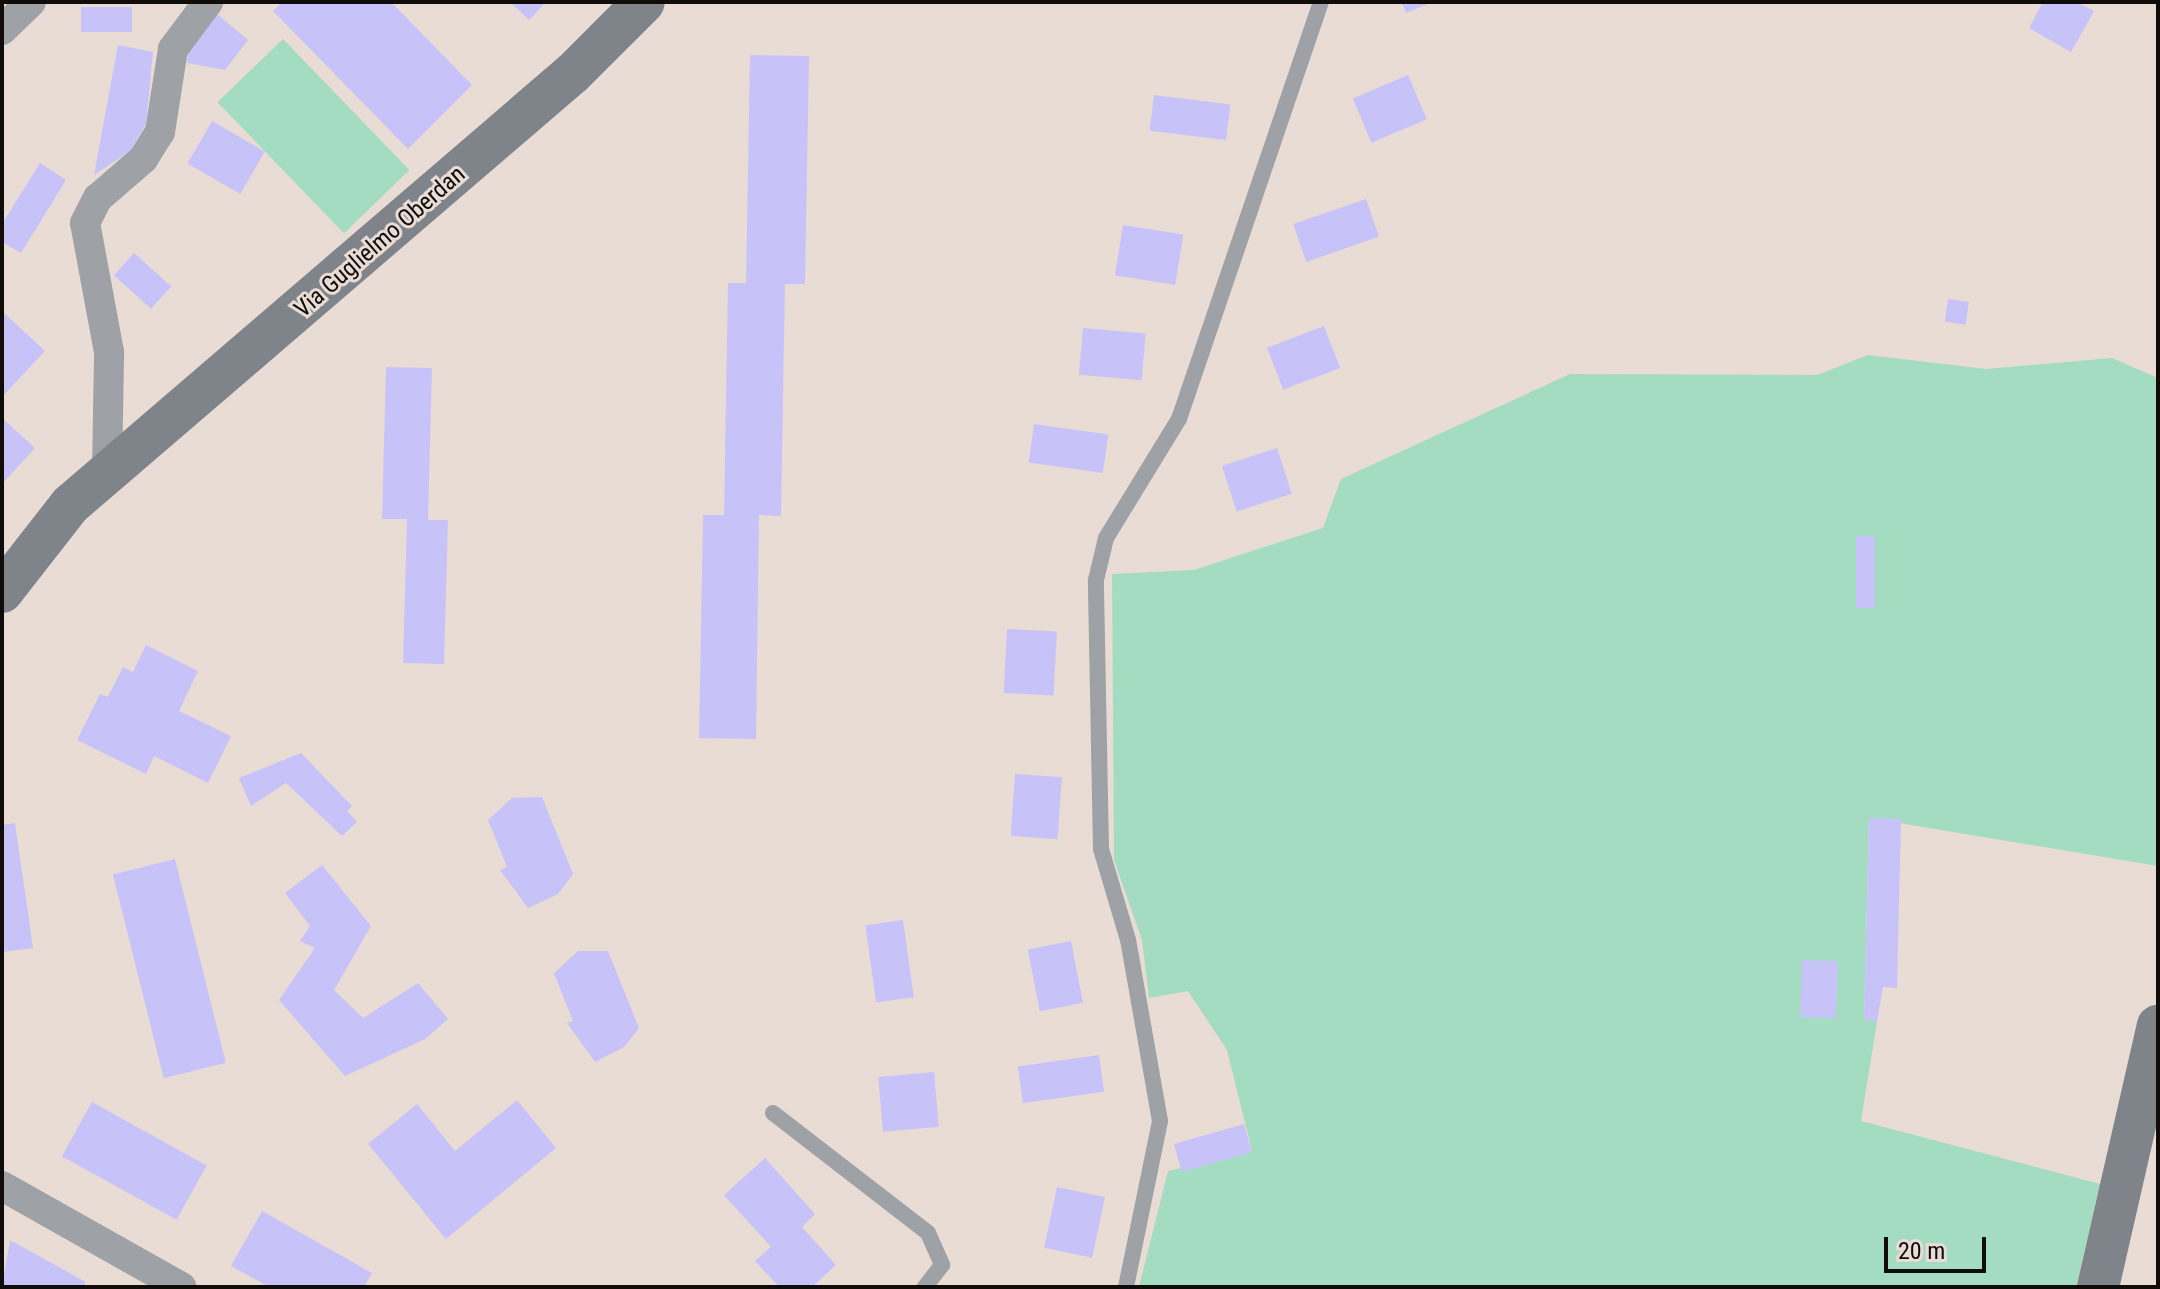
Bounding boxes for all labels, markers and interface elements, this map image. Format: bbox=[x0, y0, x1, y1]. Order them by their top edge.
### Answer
street label: Via Guglielmo Oberdan bbox=[289, 160, 471, 324]
scale bar bbox=[1888, 1221, 1990, 1271]
text: 20 m bbox=[1898, 1237, 1945, 1265]

